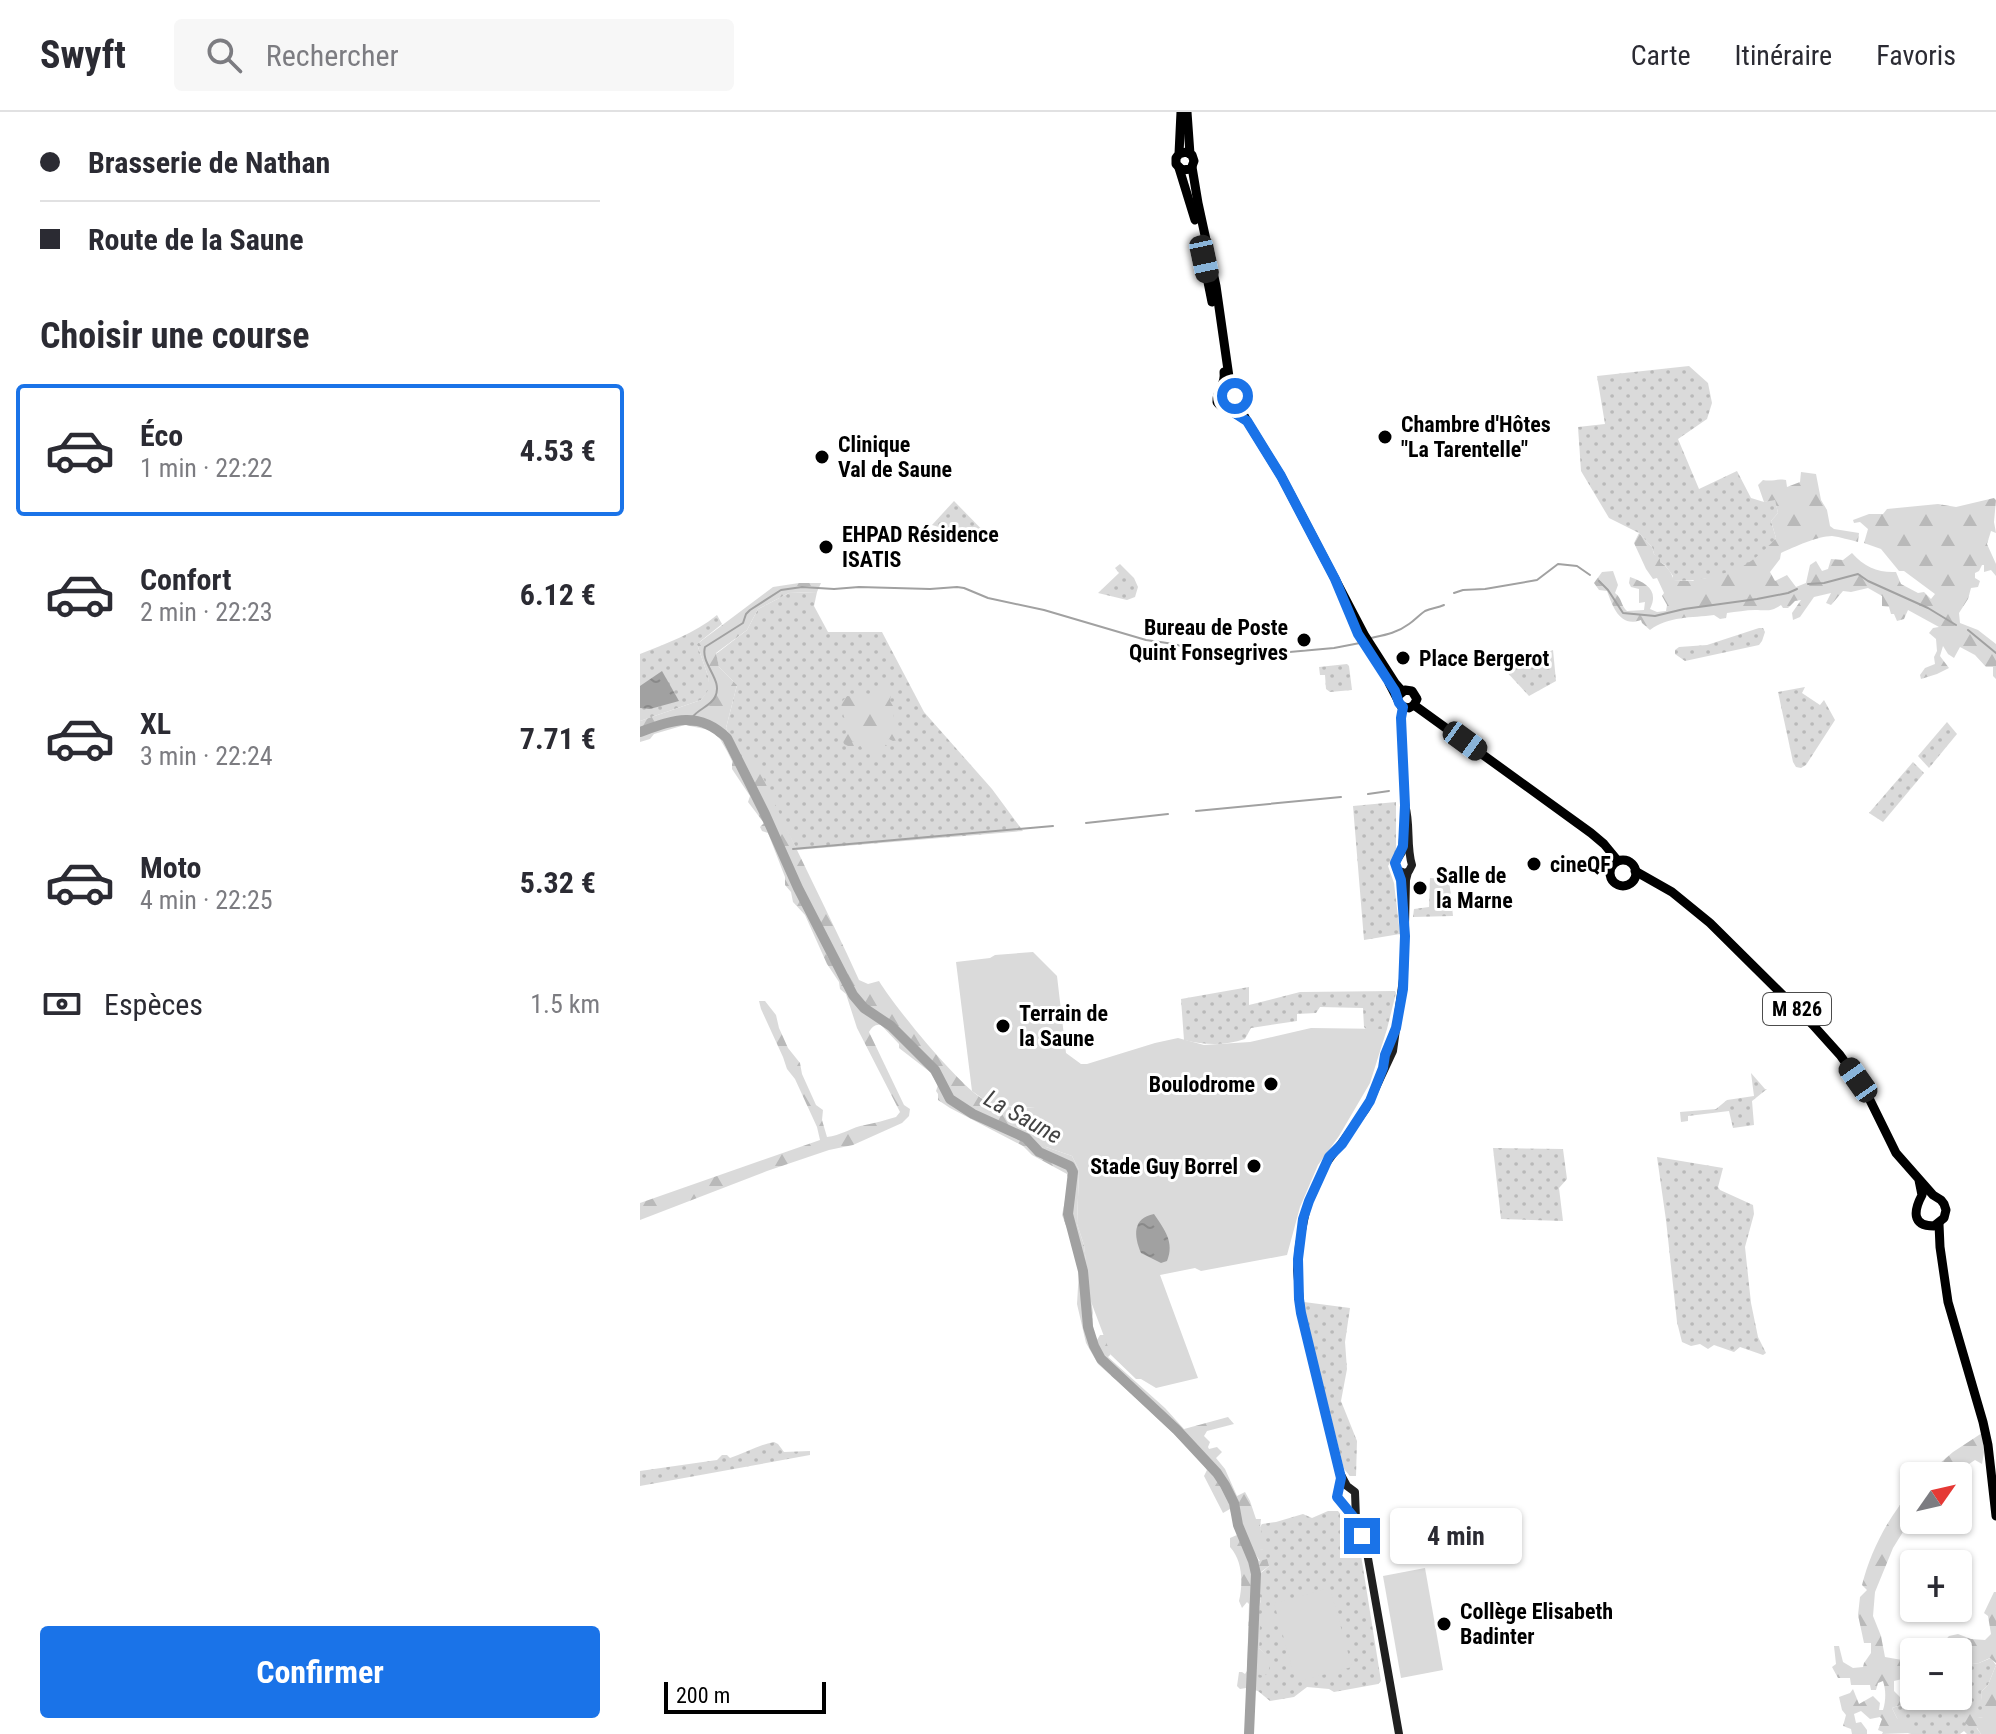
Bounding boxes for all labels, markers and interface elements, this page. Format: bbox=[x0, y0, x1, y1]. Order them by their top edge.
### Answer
search box bbox=[174, 19, 734, 91]
text: Swyft bbox=[40, 33, 126, 77]
icon: search bbox=[202, 33, 246, 77]
text: Rechercher bbox=[266, 38, 399, 73]
text: Carte bbox=[1631, 39, 1691, 72]
text: Itinéraire bbox=[1735, 39, 1832, 72]
text: Favoris bbox=[1876, 39, 1956, 72]
text: Brasserie de Nathan bbox=[88, 145, 330, 180]
text: Route de la Saune bbox=[88, 222, 304, 257]
car bbox=[1187, 233, 1221, 285]
text: Choisir une course bbox=[40, 315, 309, 357]
route start bbox=[1217, 378, 1253, 414]
place label: Chambre d'Hôtes "La Tarentelle" bbox=[1401, 412, 1551, 462]
icon: car bbox=[44, 414, 116, 486]
text: Éco bbox=[140, 418, 183, 453]
marker: Chambre d'Hôtes "La Tarentelle" bbox=[1376, 428, 1394, 446]
place label: Clinique Val de Saune bbox=[838, 432, 952, 482]
text: 4.53 € bbox=[520, 433, 596, 468]
marker: Clinique Val de Saune bbox=[813, 448, 831, 466]
text: 1 min · 22:22 bbox=[140, 453, 273, 483]
place label: EHPAD Résidence ISATIS bbox=[842, 522, 999, 572]
marker: EHPAD Résidence ISATIS bbox=[817, 538, 835, 556]
icon: car bbox=[44, 558, 116, 630]
text: Confort bbox=[140, 562, 231, 597]
text: 6.12 € bbox=[520, 577, 596, 612]
text: 2 min · 22:23 bbox=[140, 597, 273, 627]
place label: Bureau de Poste Quint Fonsegrives bbox=[1129, 615, 1288, 665]
marker: Bureau de Poste Quint Fonsegrives bbox=[1295, 631, 1313, 649]
place label: Place Bergerot bbox=[1419, 646, 1550, 671]
marker: Place Bergerot bbox=[1394, 649, 1412, 667]
icon: car bbox=[44, 702, 116, 774]
text: XL bbox=[140, 706, 171, 741]
car bbox=[1439, 717, 1491, 765]
text: 7.71 € bbox=[520, 721, 596, 756]
text: 3 min · 22:24 bbox=[140, 741, 273, 771]
icon: car bbox=[44, 846, 116, 918]
text: Moto bbox=[140, 850, 201, 885]
place label: cineQF bbox=[1550, 852, 1611, 877]
marker: cineQF bbox=[1525, 855, 1543, 873]
place label: Salle de la Marne bbox=[1436, 863, 1513, 913]
text: 5.32 € bbox=[520, 865, 596, 900]
marker: Salle de la Marne bbox=[1411, 879, 1429, 897]
text: 4 min · 22:25 bbox=[140, 885, 273, 915]
icon: cash bbox=[40, 982, 84, 1026]
text: Espèces bbox=[104, 987, 203, 1022]
text: 1.5 km bbox=[530, 989, 600, 1019]
road number: M 826 bbox=[1763, 993, 1831, 1025]
place label: Terrain de la Saune bbox=[1019, 1001, 1108, 1051]
marker: Terrain de la Saune bbox=[994, 1017, 1012, 1035]
car bbox=[1834, 1053, 1882, 1107]
place label: Boulodrome bbox=[1149, 1072, 1255, 1097]
marker: Boulodrome bbox=[1262, 1075, 1280, 1093]
water label: La Saune bbox=[979, 1084, 1067, 1150]
place label: Stade Guy Borrel bbox=[1090, 1154, 1238, 1179]
marker: Stade Guy Borrel bbox=[1245, 1157, 1263, 1175]
north arrow bbox=[1900, 1462, 1972, 1534]
map controls bbox=[1900, 1462, 1972, 1710]
callout: 4 min bbox=[1390, 1508, 1522, 1564]
route end bbox=[1344, 1518, 1380, 1554]
text: 4 min bbox=[1427, 1521, 1485, 1551]
button: + bbox=[1900, 1550, 1972, 1622]
place label: Collège Elisabeth Badinter bbox=[1460, 1599, 1613, 1649]
marker: Collège Elisabeth Badinter bbox=[1435, 1615, 1453, 1633]
button: Confirmer bbox=[40, 1626, 600, 1718]
button: − bbox=[1900, 1638, 1972, 1710]
scale bar bbox=[664, 1678, 826, 1714]
text: 200 m bbox=[676, 1683, 730, 1708]

